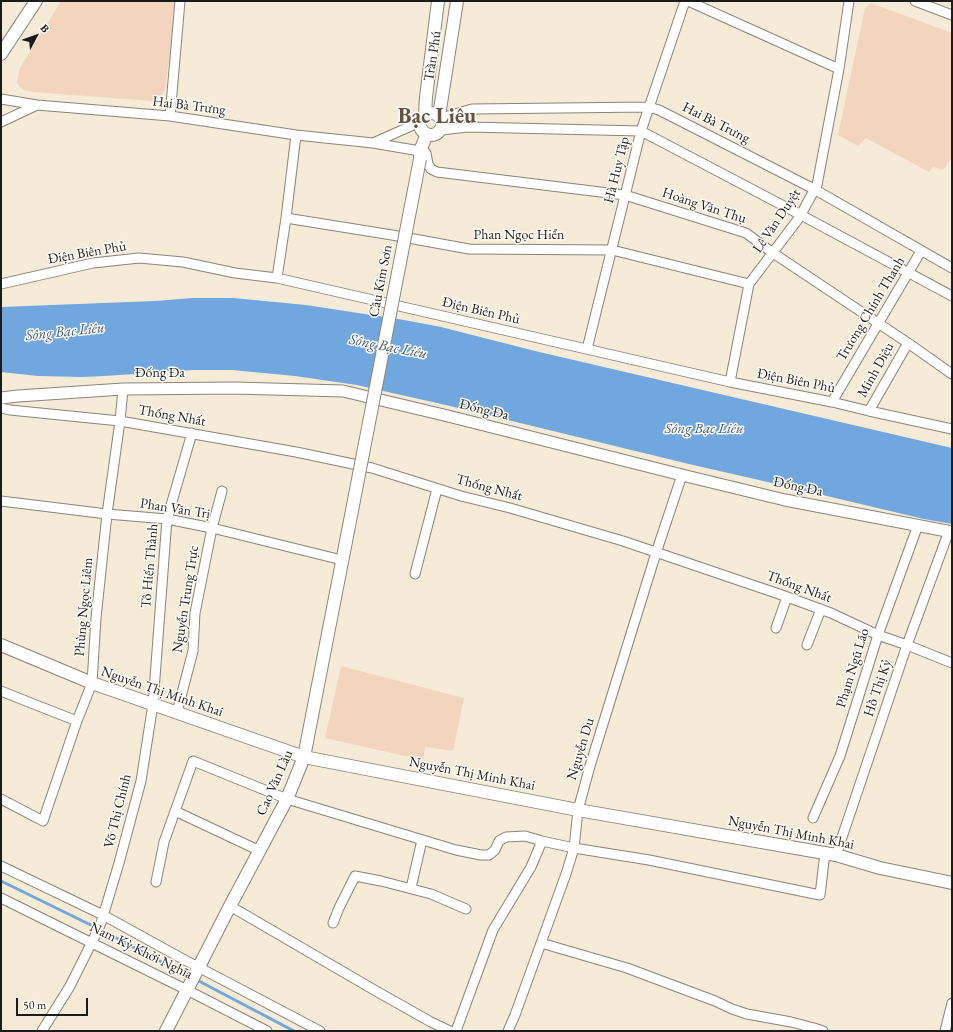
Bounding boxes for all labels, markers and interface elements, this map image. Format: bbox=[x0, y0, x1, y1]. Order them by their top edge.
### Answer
north arrow bbox=[16, 16, 56, 56]
text: B bbox=[38, 21, 53, 35]
street label: Trần Phú bbox=[421, 30, 445, 82]
street label: Hai Bà Trưng bbox=[151, 93, 227, 119]
street label: Hai Bà Trưng bbox=[679, 99, 753, 147]
district label: Bạc Liêu bbox=[398, 104, 476, 130]
street label: Hà Huy Tập bbox=[601, 135, 633, 205]
street label: Hoàng Văn Thụ bbox=[660, 184, 748, 228]
street label: Lê Văn Duyệt bbox=[749, 186, 805, 256]
street label: Phan Ngọc Hiển bbox=[474, 227, 564, 243]
street label: Điện Biên Phủ bbox=[47, 238, 127, 268]
street label: Cầu Kim Sơn bbox=[366, 243, 396, 319]
street label: Trương Chính Thanh bbox=[833, 254, 909, 364]
street label: Điện Biên Phủ bbox=[440, 294, 522, 328]
water label: Sông Bạc Liêu bbox=[25, 319, 105, 345]
water label: Sông Bạc Liêu bbox=[347, 331, 429, 363]
street label: Minh Diệu bbox=[854, 340, 898, 400]
street label: Đống Đa bbox=[135, 365, 185, 381]
street label: Điện Biên Phủ bbox=[755, 365, 837, 397]
street label: Đống Đa bbox=[458, 396, 510, 424]
street label: Thống Nhất bbox=[137, 402, 207, 430]
water label: Sông Bạc Liêu bbox=[664, 420, 744, 438]
street label: Thống Nhất bbox=[454, 471, 524, 505]
street label: Đống Đa bbox=[772, 474, 824, 500]
street label: Phan Văn Trị bbox=[139, 495, 211, 523]
street label: Tô Hiến Thành bbox=[138, 523, 162, 609]
street label: Nguyễn Trung Trực bbox=[169, 544, 203, 654]
street label: Phùng Ngọc Liêm bbox=[71, 557, 97, 657]
street label: Thống Nhất bbox=[764, 567, 834, 607]
street label: Phạm Ngũ Lão bbox=[833, 626, 873, 710]
street label: Hồ Thị Kỷ bbox=[860, 657, 896, 719]
street label: Nguyễn Thị Minh Khai bbox=[99, 663, 225, 721]
street label: Nguyễn Du bbox=[564, 716, 598, 782]
street label: Cao Văn Lầu bbox=[253, 748, 297, 818]
street label: Nguyễn Thị Minh Khai bbox=[408, 754, 536, 794]
street label: Võ Thị Chính bbox=[101, 772, 135, 850]
street label: Nguyễn Thị Minh Khai bbox=[727, 813, 855, 853]
street label: Nam Kỳ Khởi Nghĩa bbox=[87, 919, 195, 983]
scale bar bbox=[18, 990, 90, 1016]
text: 50 m bbox=[23, 997, 46, 1013]

